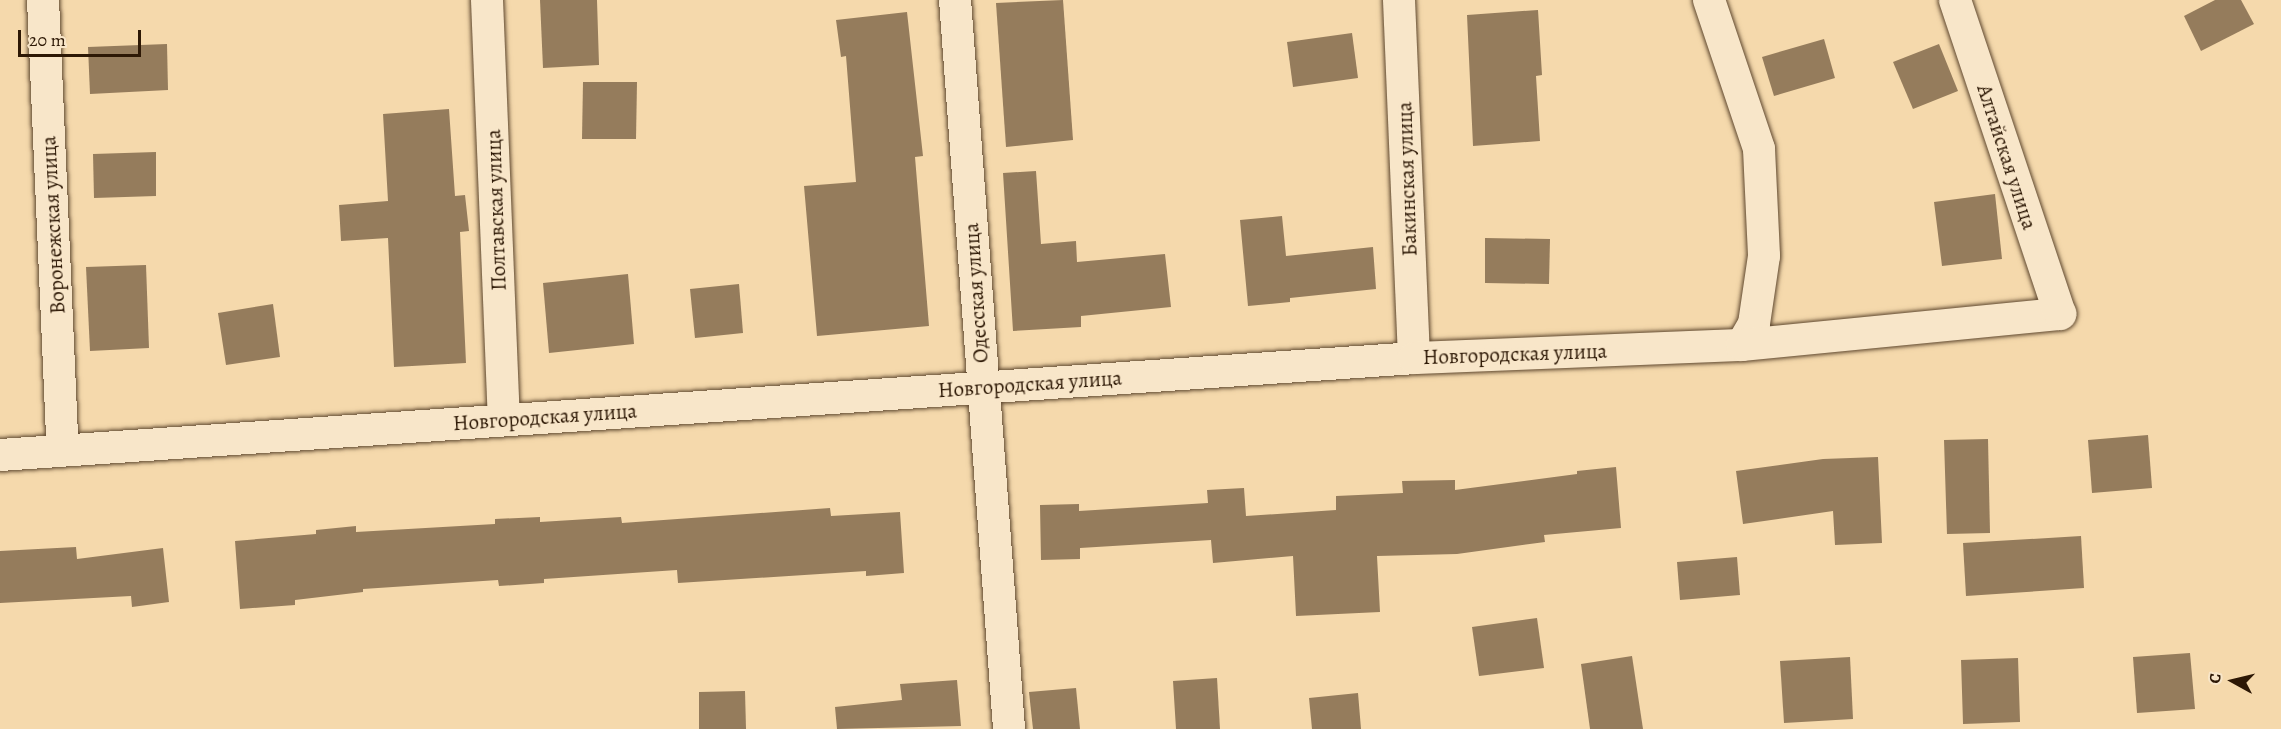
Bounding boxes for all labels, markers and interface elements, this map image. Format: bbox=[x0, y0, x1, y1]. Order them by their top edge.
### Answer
scale bar bbox=[21, 18, 144, 56]
text: 20 m bbox=[29, 28, 66, 52]
street label: Алтайская улица bbox=[1972, 81, 2042, 233]
street label: Бакинская улица bbox=[1392, 101, 1422, 257]
street label: Полтавская улица bbox=[481, 129, 511, 291]
street label: Воронежская улица bbox=[36, 135, 70, 315]
street label: Одесская улица bbox=[959, 222, 993, 364]
street label: Новгородская улица bbox=[1422, 338, 1608, 370]
street label: Новгородская улица bbox=[937, 365, 1123, 403]
street label: Новгородская улица bbox=[452, 398, 638, 436]
north arrow bbox=[2203, 651, 2263, 711]
text: С bbox=[2204, 672, 2227, 685]

